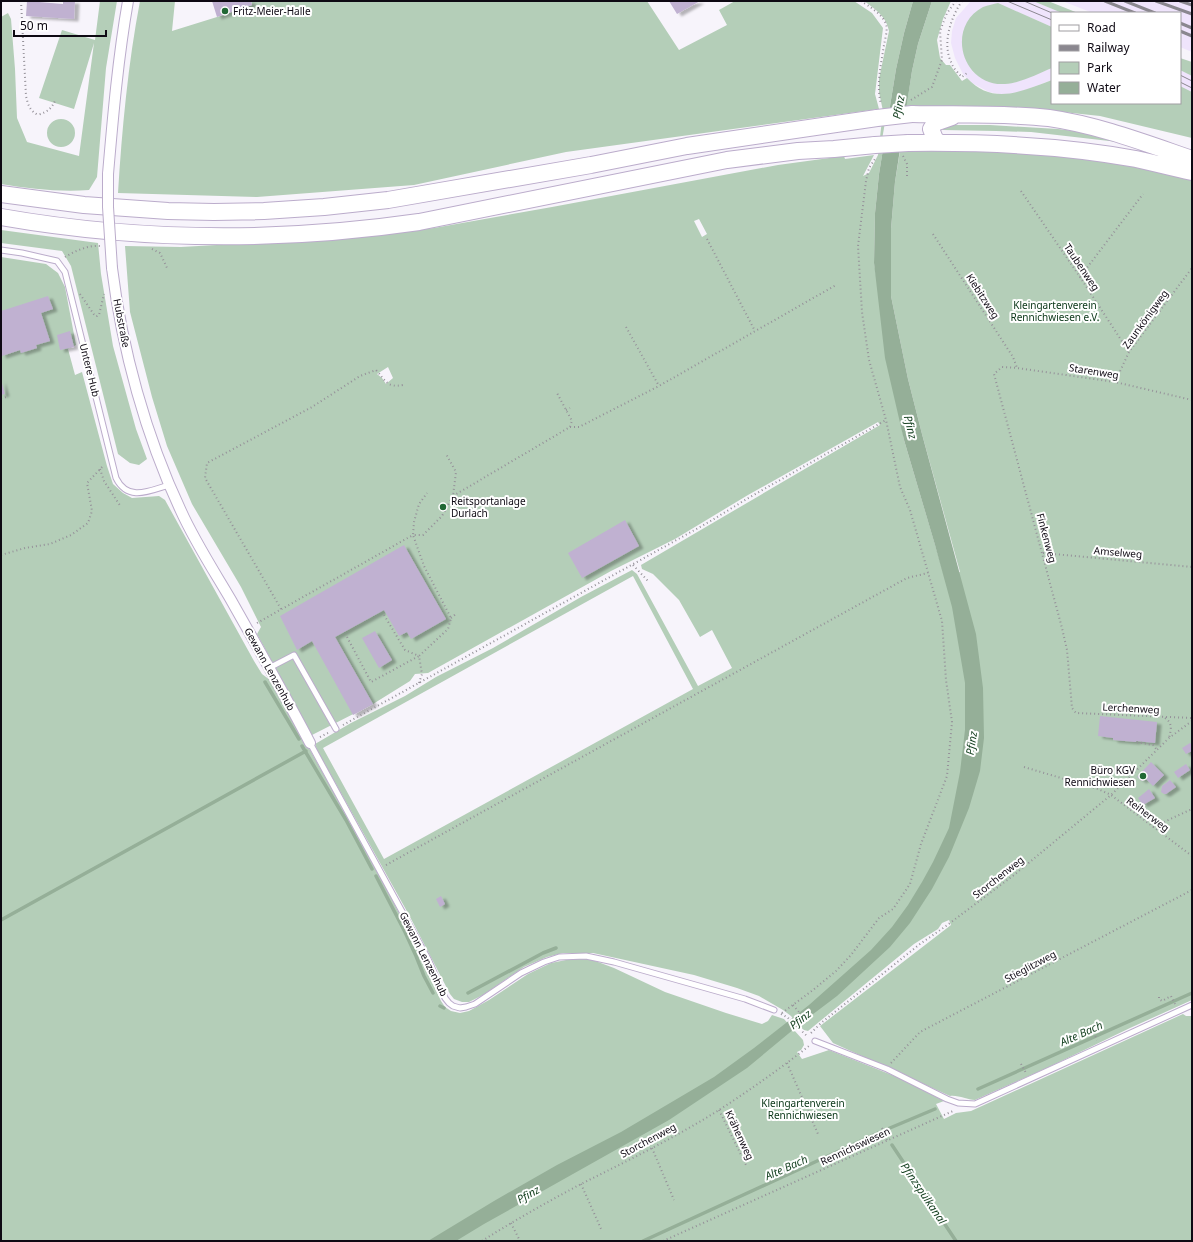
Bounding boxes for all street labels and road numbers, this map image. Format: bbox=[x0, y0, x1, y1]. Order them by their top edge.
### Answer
street label: Taubenweg bbox=[1061, 241, 1103, 293]
street label: Kiebitzweg bbox=[963, 271, 1003, 321]
street label: Zaunkönigweg bbox=[1119, 287, 1171, 351]
street label: Hubstraße bbox=[110, 297, 134, 349]
street label: Untere Hub bbox=[77, 342, 103, 398]
street label: Starenweg bbox=[1068, 360, 1120, 382]
street label: Finkenweg bbox=[1034, 512, 1060, 564]
street label: Amselweg bbox=[1093, 543, 1143, 561]
street label: Gewann Lenzenhub bbox=[241, 625, 299, 713]
street label: Lerchenweg bbox=[1102, 700, 1160, 716]
street label: Reiherweg bbox=[1124, 793, 1172, 835]
street label: Storchenweg bbox=[969, 853, 1027, 901]
street label: Gewann Lenzenhub bbox=[397, 909, 451, 999]
street label: Stieglitzweg bbox=[1002, 947, 1058, 985]
street label: Krähenweg bbox=[722, 1108, 758, 1162]
street label: Storchenweg bbox=[618, 1119, 678, 1161]
street label: Rennichswiesen bbox=[818, 1124, 892, 1168]

